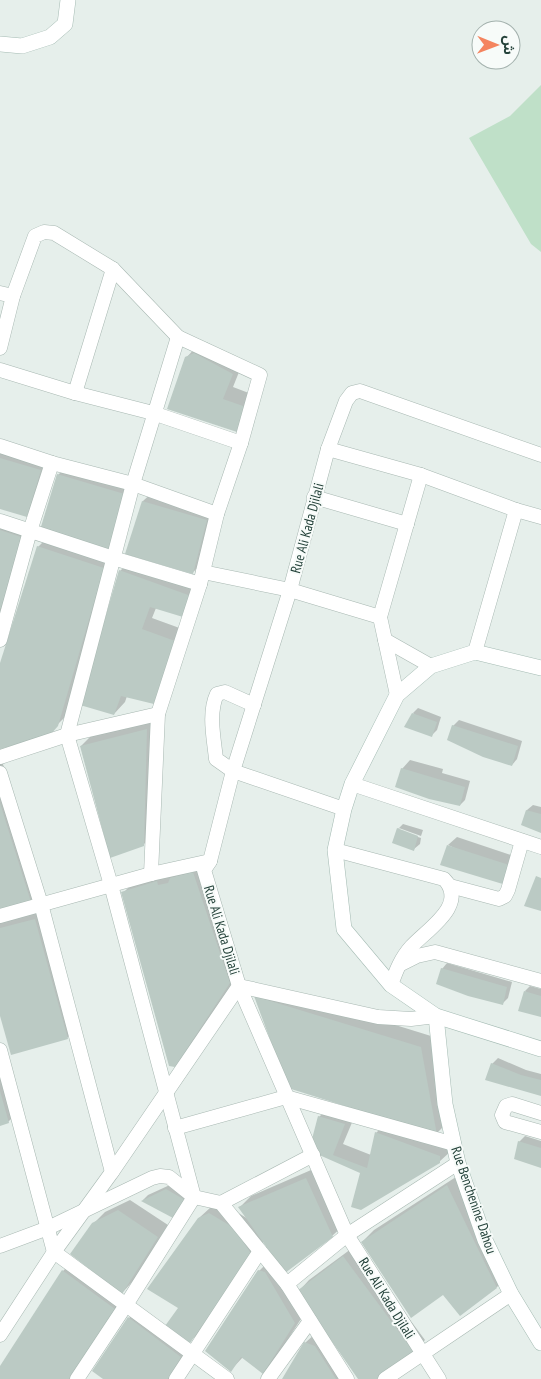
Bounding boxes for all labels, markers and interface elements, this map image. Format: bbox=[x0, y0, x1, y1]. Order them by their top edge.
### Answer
north arrow bbox=[471, 20, 521, 70]
text: ش bbox=[500, 35, 518, 55]
street label: Rue Ali Kada Djilali bbox=[286, 481, 328, 575]
street label: Rue Ali Kada Djilali bbox=[200, 883, 244, 977]
street label: Rue Benchenine Dahou bbox=[447, 1144, 501, 1256]
street label: Rue Ali Kada Djilali bbox=[355, 1254, 419, 1342]

